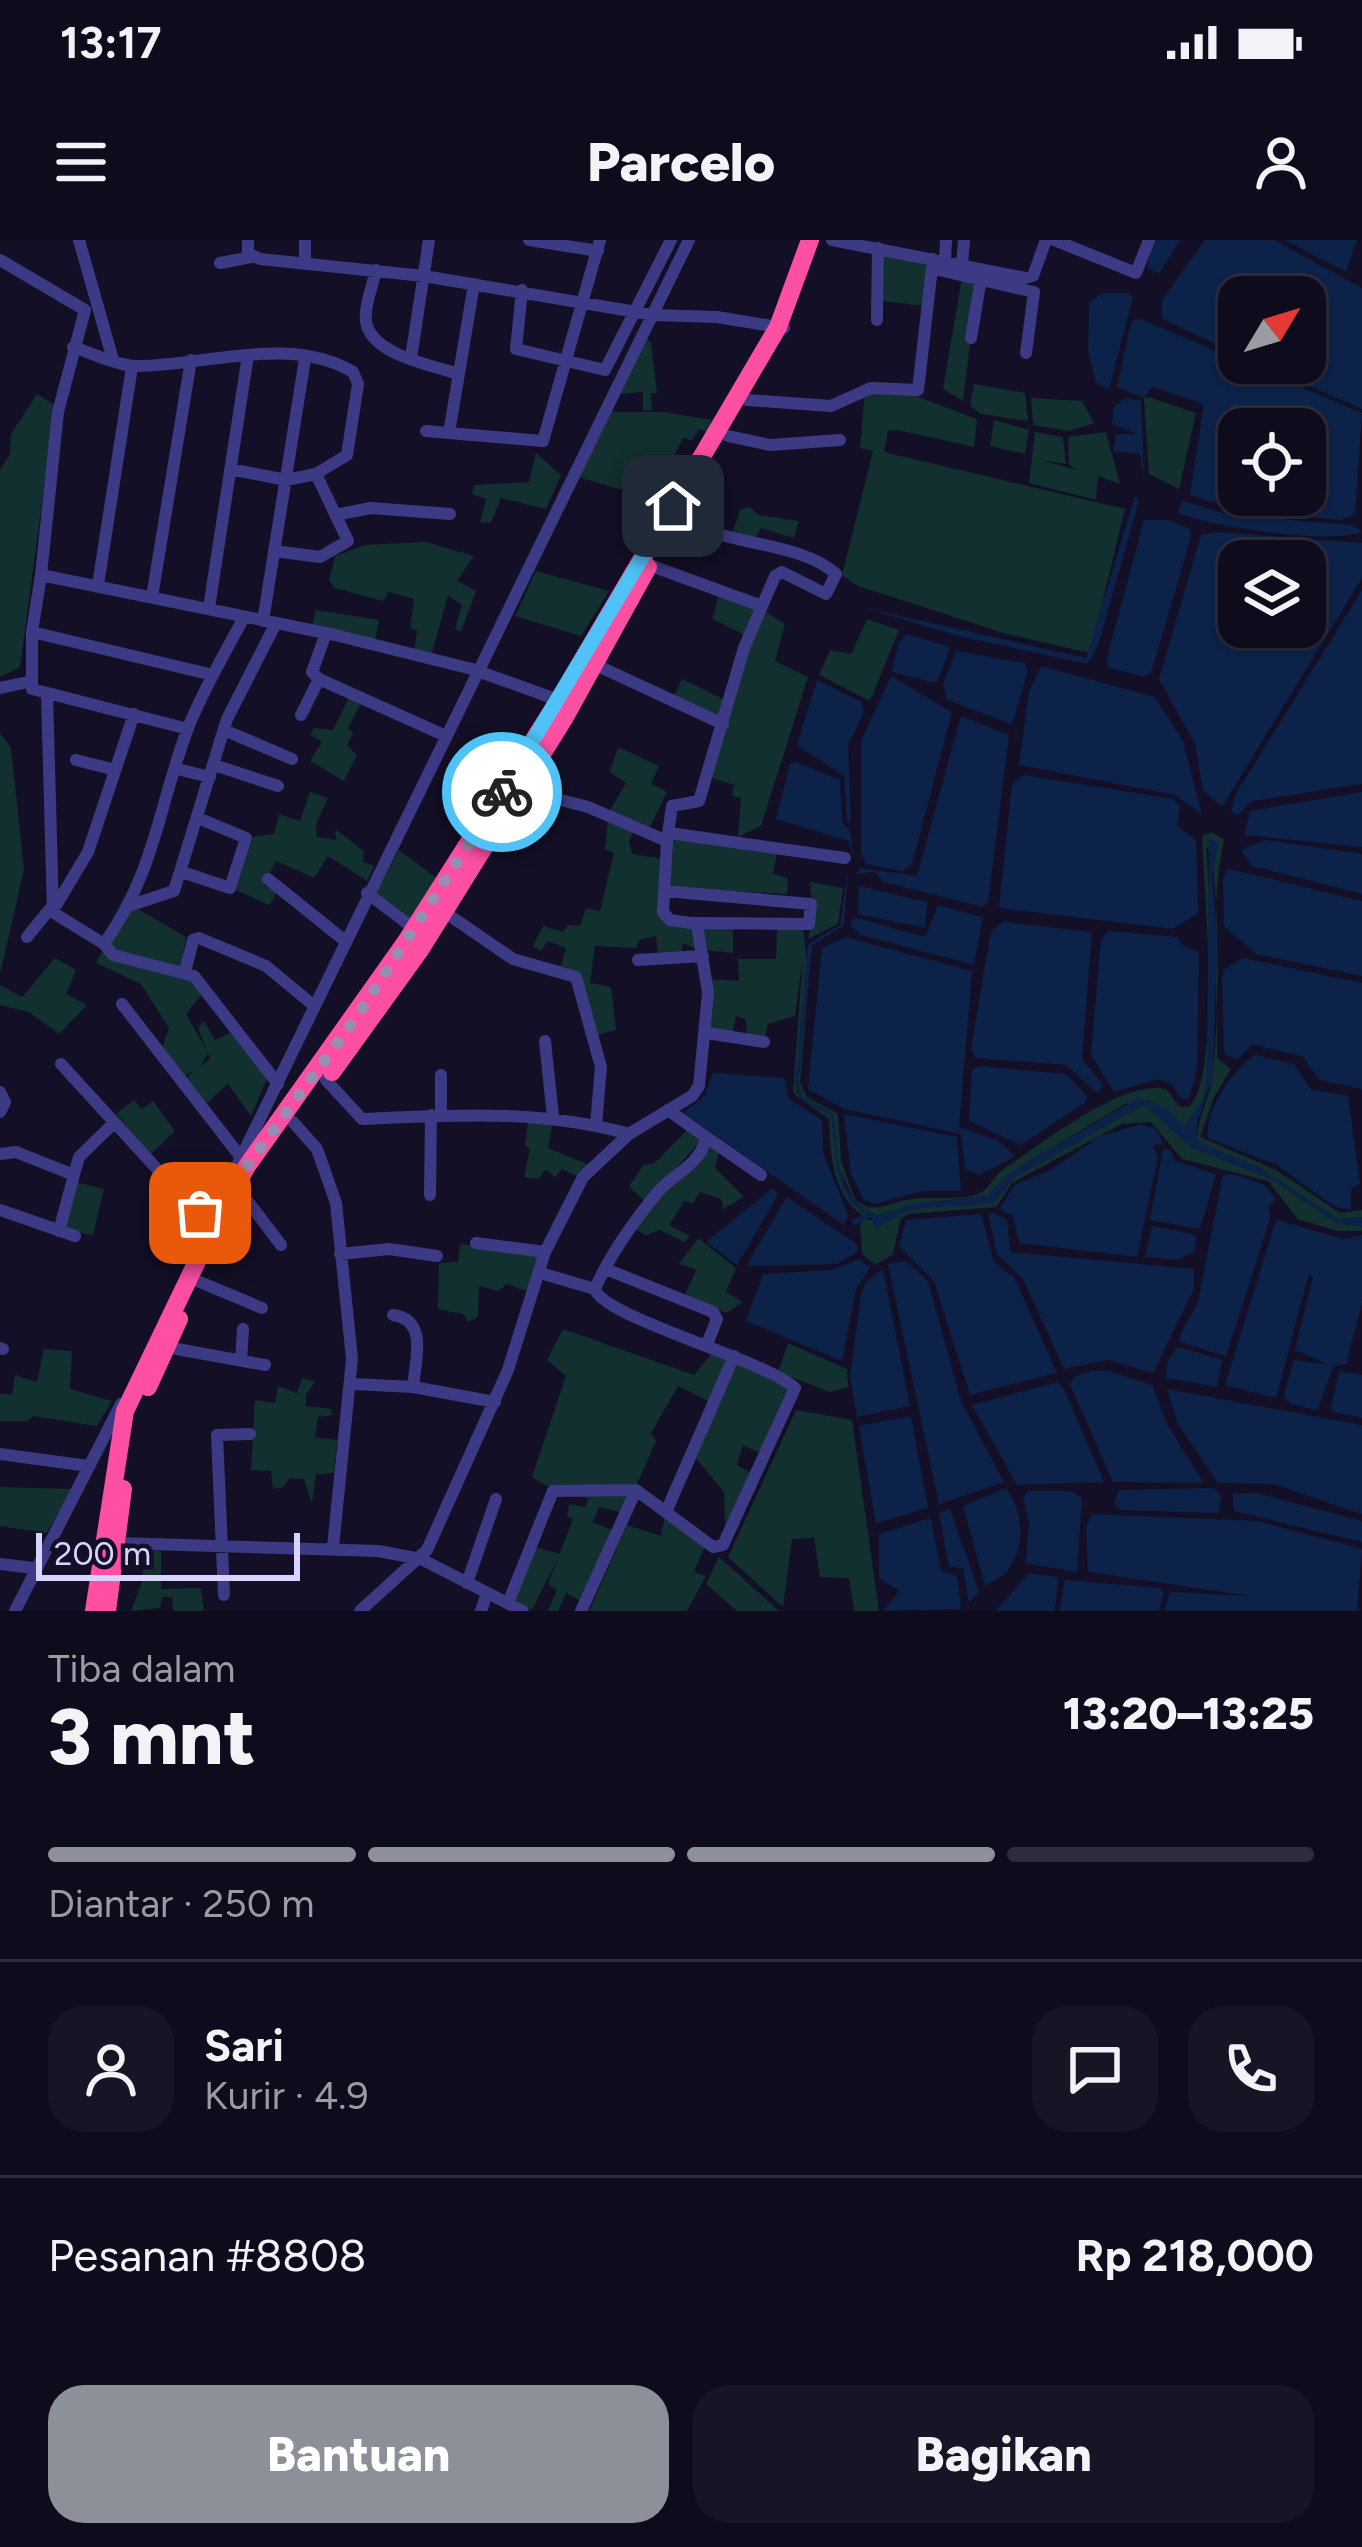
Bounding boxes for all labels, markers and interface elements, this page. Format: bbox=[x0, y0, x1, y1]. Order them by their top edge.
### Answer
text: 13:17 bbox=[60, 15, 162, 69]
icon: menu bbox=[48, 129, 114, 195]
icon: person bbox=[1248, 129, 1314, 195]
text: Parcelo bbox=[587, 130, 775, 195]
north arrow bbox=[1218, 276, 1326, 384]
map controls bbox=[1218, 276, 1326, 648]
button: locate bbox=[1218, 408, 1326, 516]
pin bbox=[622, 455, 724, 557]
icon: home bbox=[640, 473, 706, 539]
button: layers bbox=[1218, 540, 1326, 648]
courier bbox=[442, 732, 562, 852]
icon: bike bbox=[469, 759, 535, 825]
pin bbox=[149, 1162, 251, 1264]
icon: bag bbox=[167, 1180, 233, 1246]
scale bar bbox=[36, 1527, 300, 1580]
text: 200 m bbox=[54, 1534, 151, 1573]
text: Tiba dalam bbox=[48, 1645, 235, 1692]
text: 13:20–13:25 bbox=[1063, 1686, 1314, 1740]
text: 3 mnt bbox=[48, 1690, 256, 1784]
text: Diantar · 250 m bbox=[48, 1880, 314, 1927]
button: person bbox=[48, 2006, 174, 2132]
button: chat bbox=[1032, 2006, 1158, 2132]
button: phone bbox=[1188, 2006, 1314, 2132]
text: Sari bbox=[204, 2018, 284, 2072]
text: Kurir · 4.9 bbox=[204, 2072, 368, 2119]
text: Pesanan #8808 bbox=[48, 2228, 366, 2282]
text: Rp 218,000 bbox=[1076, 2228, 1314, 2282]
button: Bantuan bbox=[48, 2385, 669, 2523]
button: Bagikan bbox=[693, 2385, 1314, 2523]

